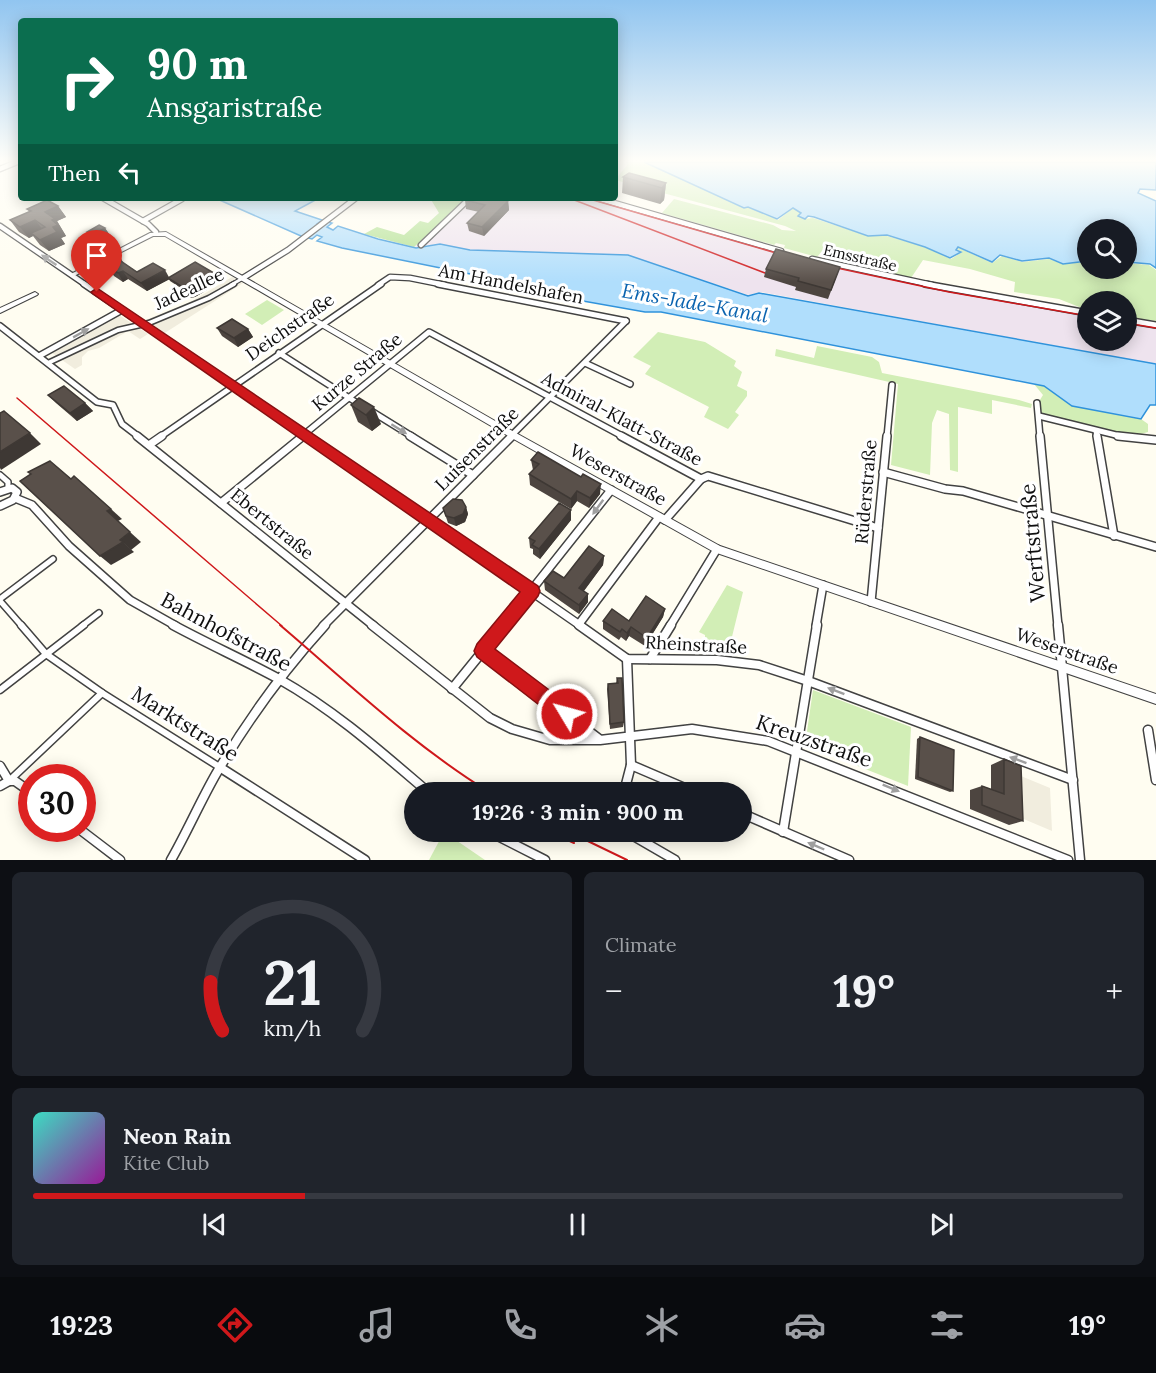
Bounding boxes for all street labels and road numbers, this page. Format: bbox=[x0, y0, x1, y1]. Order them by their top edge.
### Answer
street label: Emsstraße bbox=[821, 240, 899, 275]
street label: Am Handelshafen bbox=[436, 258, 585, 309]
street label: Jadeallee bbox=[149, 262, 228, 315]
street label: Deichstraße bbox=[241, 288, 339, 366]
street label: Kurze Straße bbox=[307, 327, 406, 416]
street label: Admiral-Klatt-Straße bbox=[537, 366, 707, 471]
street label: Luisenstraße bbox=[430, 402, 524, 495]
street label: Weserstraße bbox=[566, 439, 671, 511]
street label: Rüderstraße bbox=[849, 439, 882, 545]
street label: Werftstraße bbox=[1014, 482, 1051, 604]
street label: Ebertstraße bbox=[226, 483, 319, 564]
street label: Bahnhofstraße bbox=[156, 586, 296, 677]
street label: Weserstraße bbox=[1013, 622, 1122, 679]
street label: Rheinstraße bbox=[644, 630, 748, 659]
street label: Marktstraße bbox=[126, 680, 244, 767]
street label: Kreuzstraße bbox=[752, 708, 876, 773]

